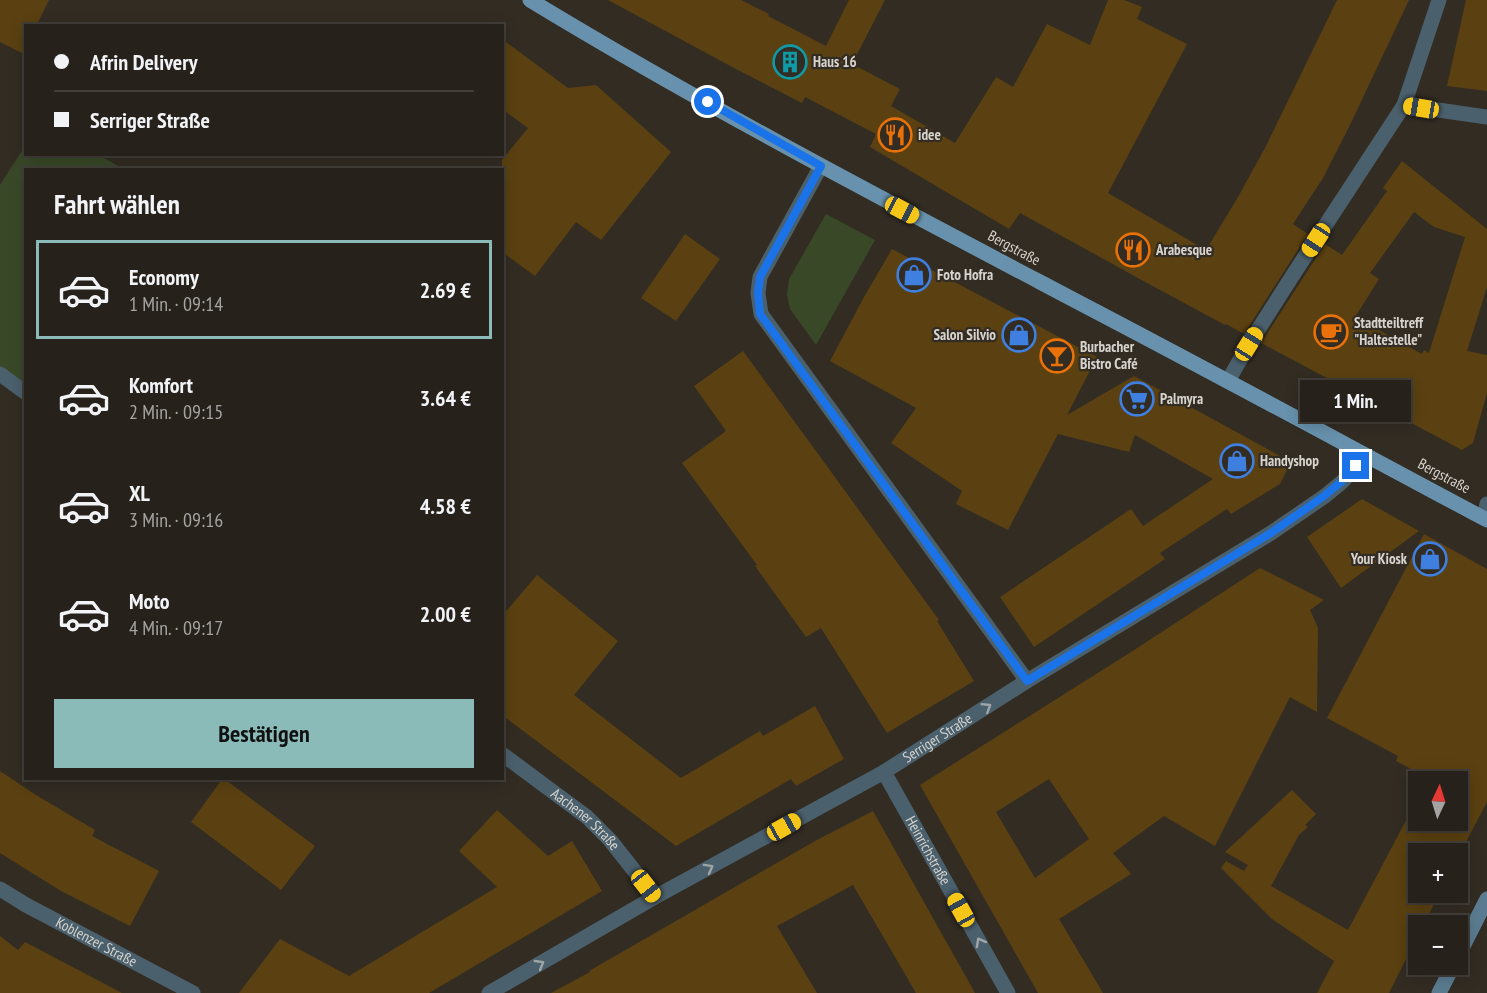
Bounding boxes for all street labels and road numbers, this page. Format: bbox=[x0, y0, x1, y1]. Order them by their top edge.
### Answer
street label: Bergstraße bbox=[985, 226, 1044, 269]
street label: Bergstraße bbox=[1415, 454, 1474, 497]
street label: Serriger Straße bbox=[899, 709, 975, 767]
street label: Aachener Straße bbox=[547, 784, 624, 854]
street label: Heinrichstraße bbox=[902, 812, 955, 888]
street label: Koblenzer Straße bbox=[53, 912, 140, 971]

